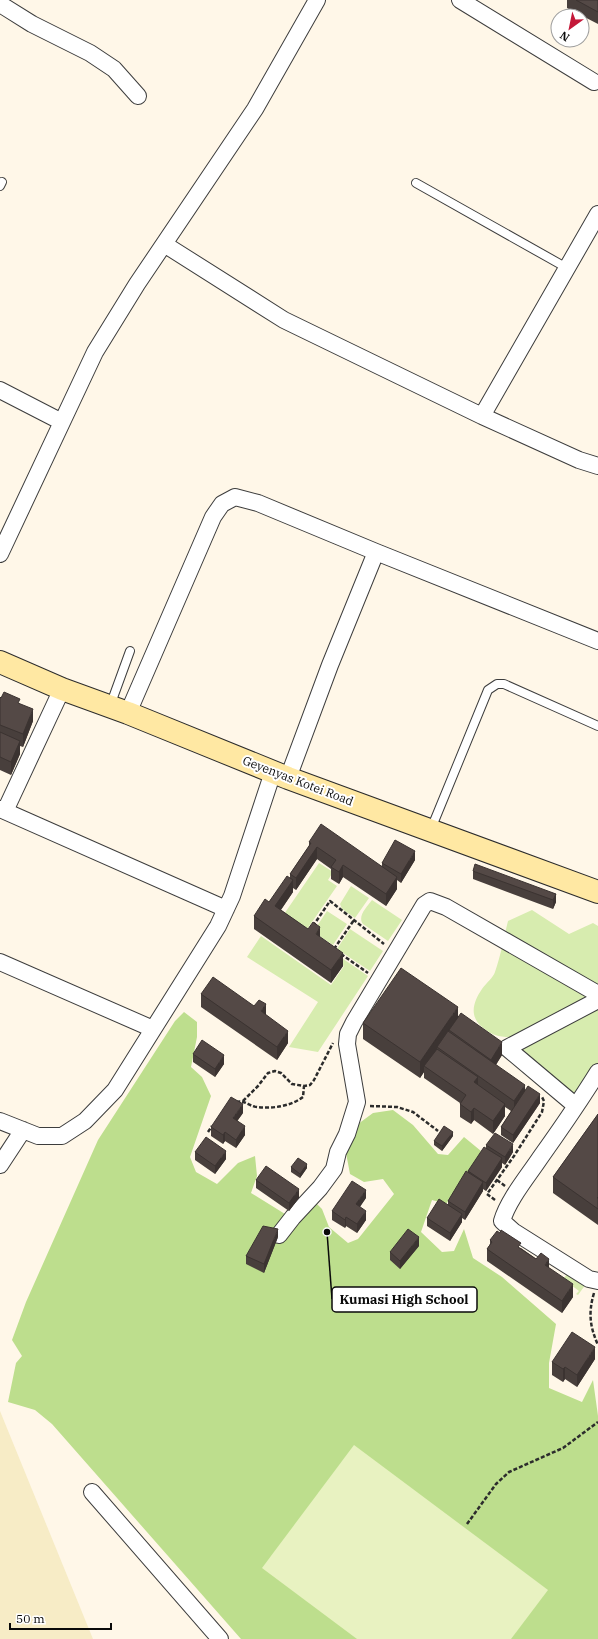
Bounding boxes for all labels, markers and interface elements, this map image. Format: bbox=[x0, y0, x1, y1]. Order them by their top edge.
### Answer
north arrow bbox=[550, 8, 590, 48]
text: N bbox=[557, 28, 572, 45]
street label: Geyenyas Kotei Road bbox=[241, 752, 356, 809]
callout: Kumasi High School bbox=[332, 1287, 477, 1312]
text: Kumasi High School bbox=[339, 1291, 469, 1308]
scale bar bbox=[10, 1605, 111, 1631]
text: 50 m bbox=[16, 1611, 45, 1626]

